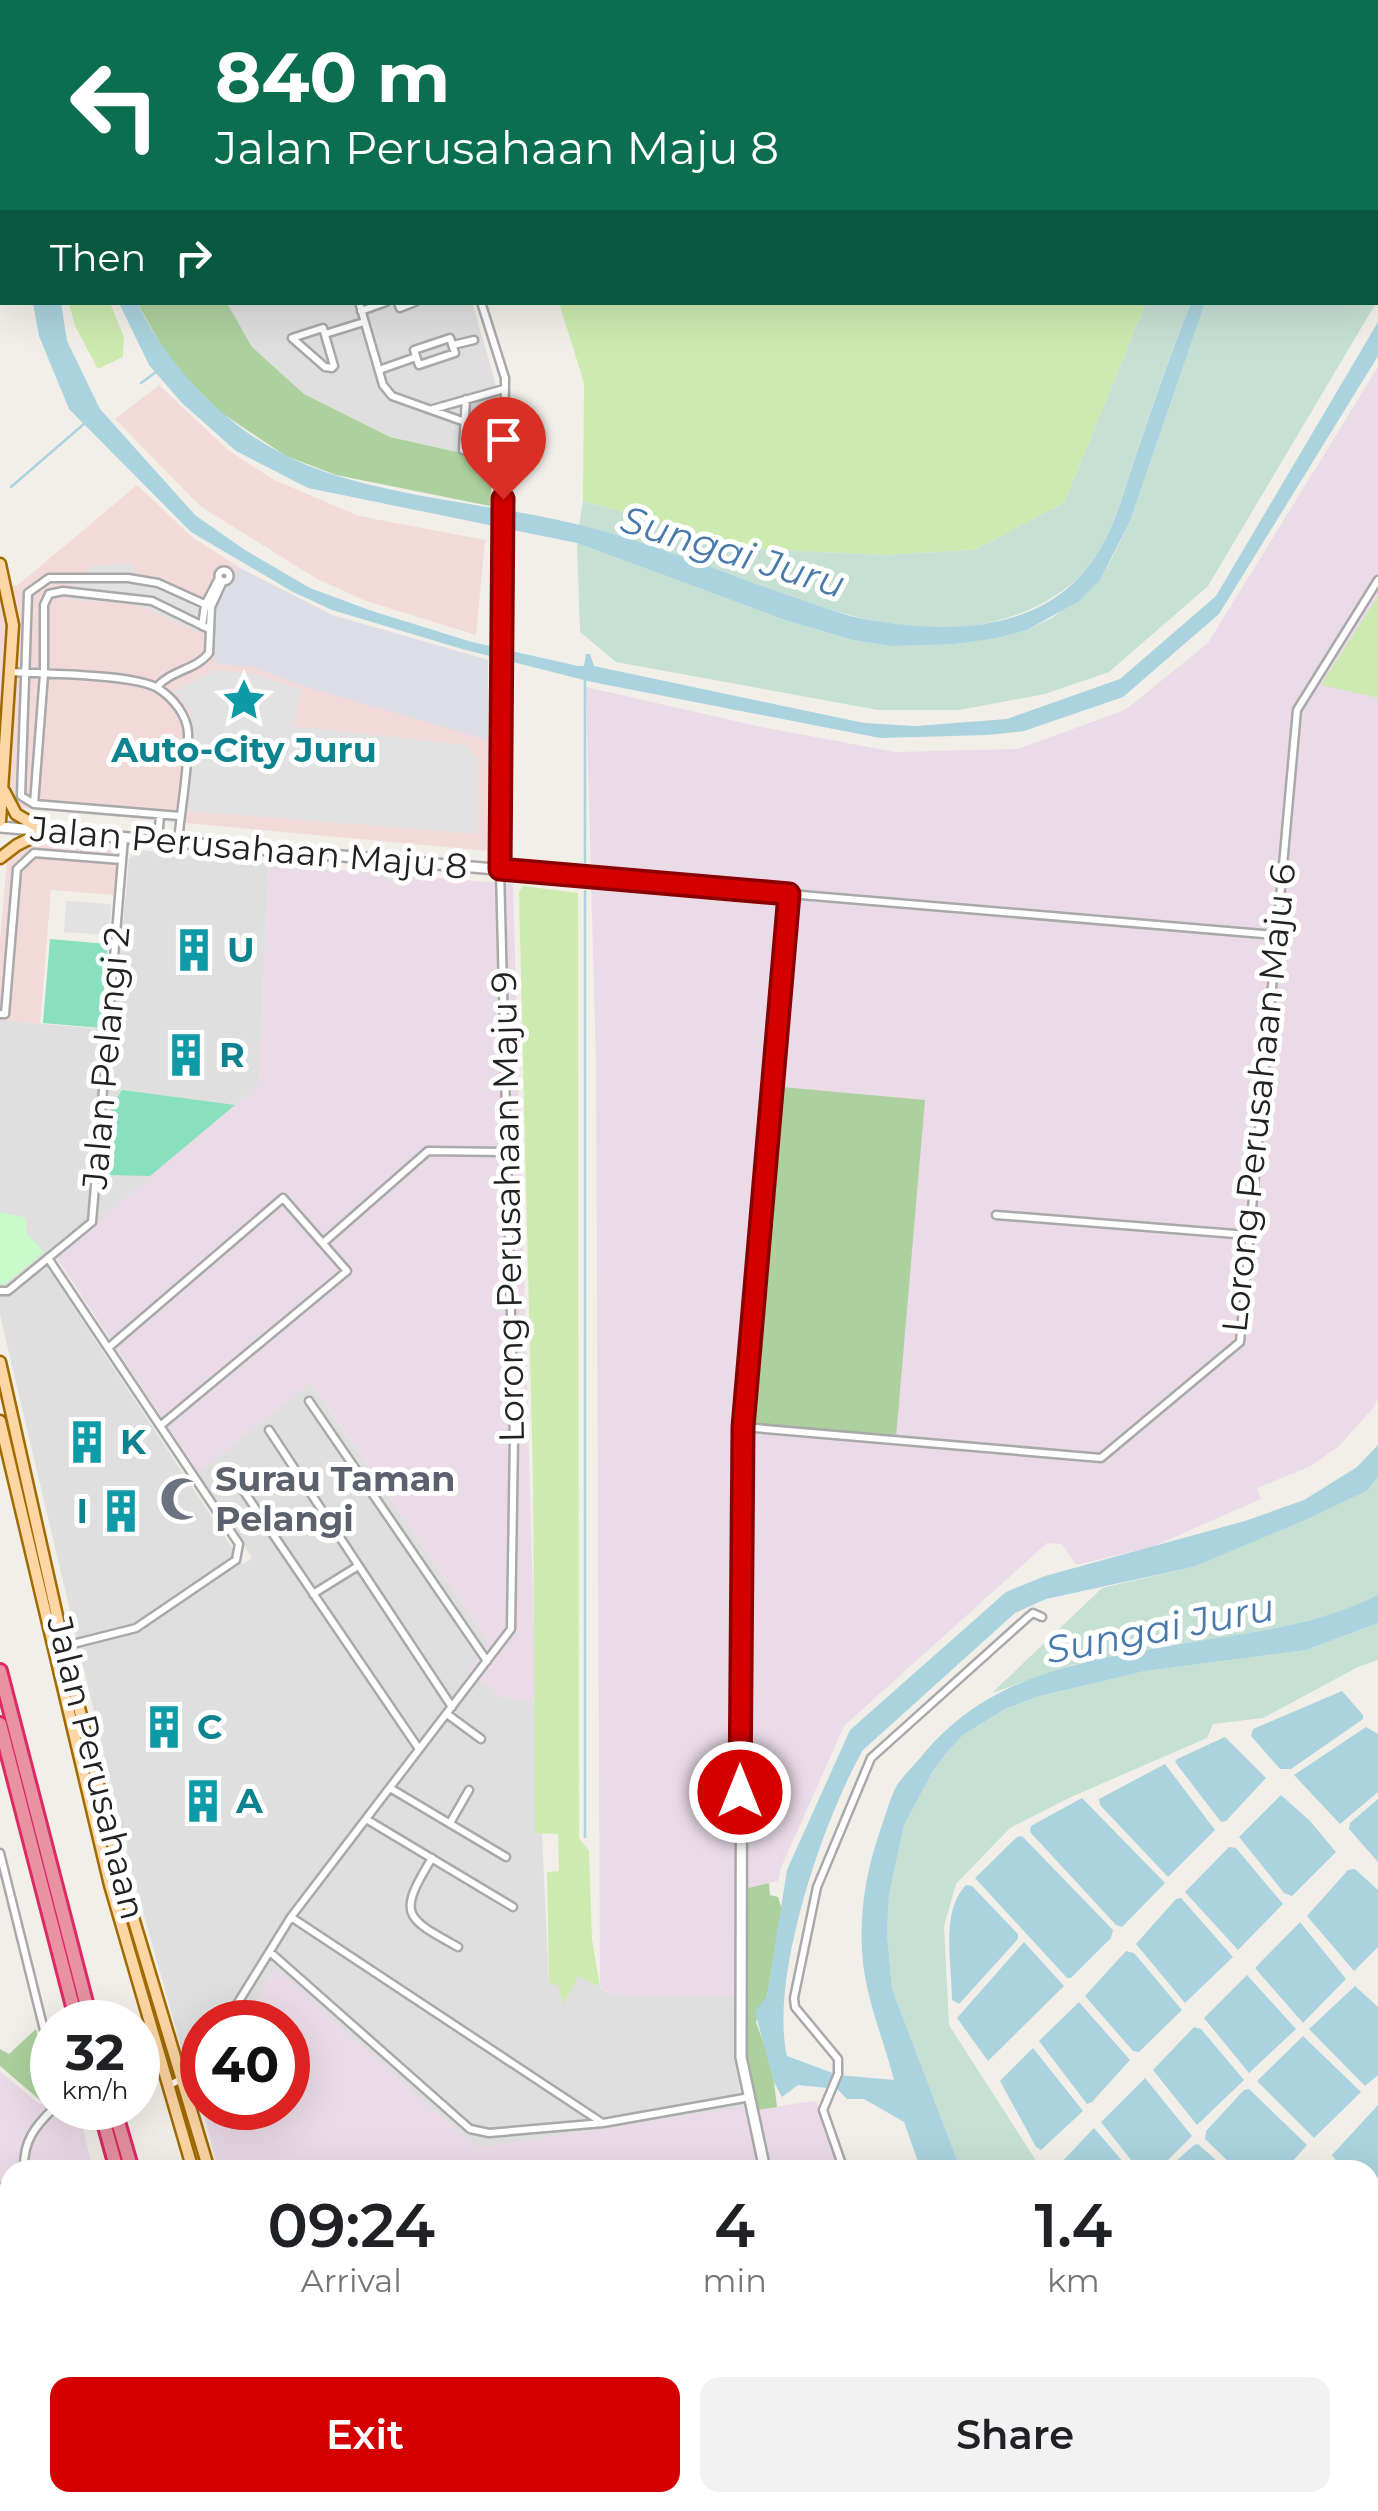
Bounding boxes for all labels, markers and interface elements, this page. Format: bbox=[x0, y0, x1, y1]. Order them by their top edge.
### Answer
text: 840 m bbox=[215, 34, 450, 120]
icon: left bbox=[50, 40, 180, 170]
text: Jalan Perusahaan Maju 8 bbox=[215, 120, 779, 175]
icon: right bbox=[166, 230, 221, 285]
text: Then bbox=[50, 234, 146, 281]
pin bbox=[461, 397, 546, 500]
icon: arrive bbox=[476, 412, 531, 467]
water label: Sungai Juru bbox=[616, 495, 851, 608]
place icon: Auto-City Juru bbox=[220, 676, 268, 724]
place label: Auto-City Juru bbox=[110, 728, 377, 771]
street label: Jalan Perusahaan Maju 8 bbox=[28, 807, 469, 888]
street label: Lorong Perusahaan Maju 6 bbox=[1212, 861, 1305, 1335]
street label: Jalan Pelangi 2 bbox=[73, 925, 138, 1192]
building icon: U bbox=[170, 926, 218, 974]
place label: U bbox=[227, 928, 255, 971]
street label: Lorong Perusahaan Maju 9 bbox=[482, 971, 533, 1443]
building icon: R bbox=[162, 1031, 210, 1079]
place label: R bbox=[219, 1033, 245, 1076]
building icon: K bbox=[63, 1418, 111, 1466]
place label: K bbox=[120, 1420, 147, 1463]
place label: Surau Taman Pelangi bbox=[215, 1457, 455, 1540]
mosque icon: Surau Taman Pelangi bbox=[158, 1475, 206, 1523]
building icon: I bbox=[97, 1487, 145, 1535]
place label: I bbox=[77, 1489, 88, 1532]
water label: Sungai Juru bbox=[1042, 1583, 1278, 1674]
street label: Jalan Perusahaan bbox=[38, 1611, 155, 1924]
building icon: C bbox=[140, 1703, 188, 1751]
place label: C bbox=[197, 1705, 222, 1748]
position arrow bbox=[688, 1740, 792, 1844]
building icon: A bbox=[179, 1777, 227, 1825]
place label: A bbox=[235, 1779, 264, 1822]
speed limit sign: 40 bbox=[180, 2000, 310, 2130]
text: 32 bbox=[66, 2022, 124, 2083]
text: km/h bbox=[62, 2075, 128, 2105]
text: 09:24 bbox=[268, 2189, 435, 2262]
text: 4 bbox=[714, 2189, 755, 2262]
text: 1.4 bbox=[1034, 2189, 1112, 2262]
text: Arrival bbox=[301, 2261, 402, 2300]
text: min bbox=[703, 2261, 767, 2300]
text: km bbox=[1047, 2261, 1100, 2300]
button: Exit bbox=[50, 2377, 680, 2492]
button: Share bbox=[700, 2377, 1330, 2492]

